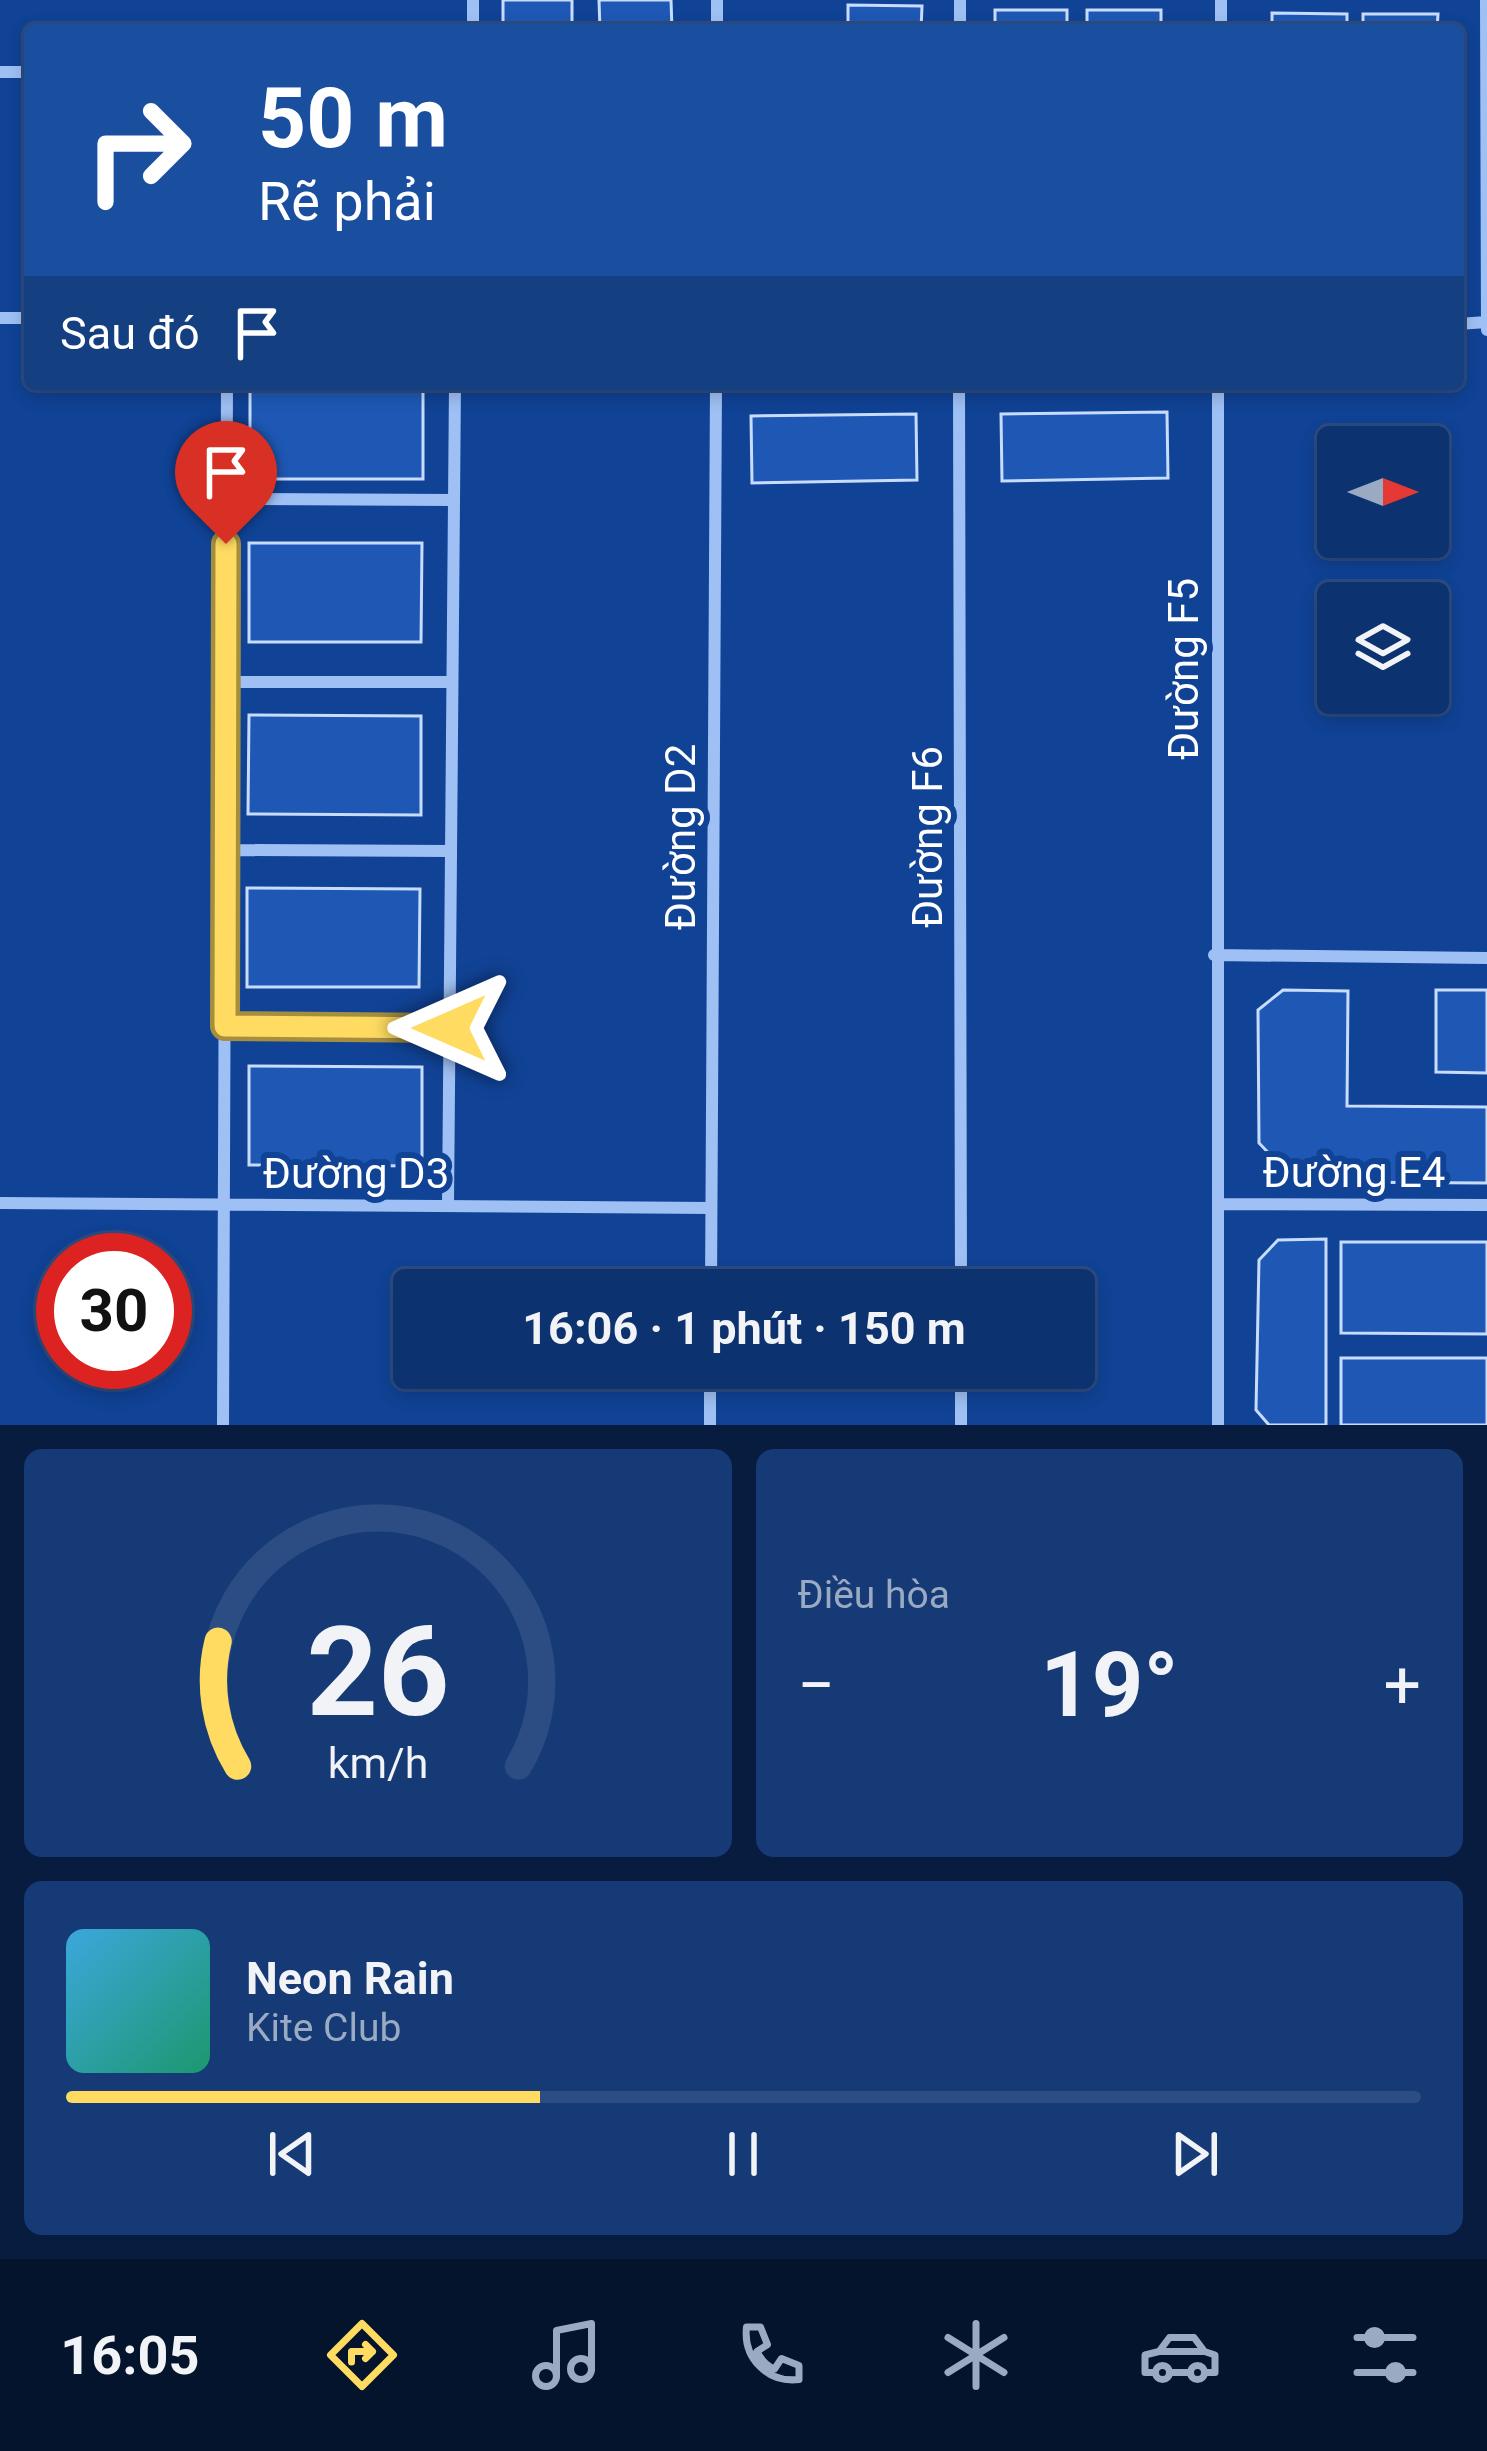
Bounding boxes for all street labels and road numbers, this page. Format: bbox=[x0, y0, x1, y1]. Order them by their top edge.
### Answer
street label: Đường F5 bbox=[1159, 578, 1208, 760]
street label: Đường D2 bbox=[656, 744, 705, 930]
street label: Đường F6 bbox=[903, 746, 952, 928]
street label: Đường E4 bbox=[1263, 1148, 1445, 1197]
street label: Đường D3 bbox=[263, 1149, 449, 1198]

